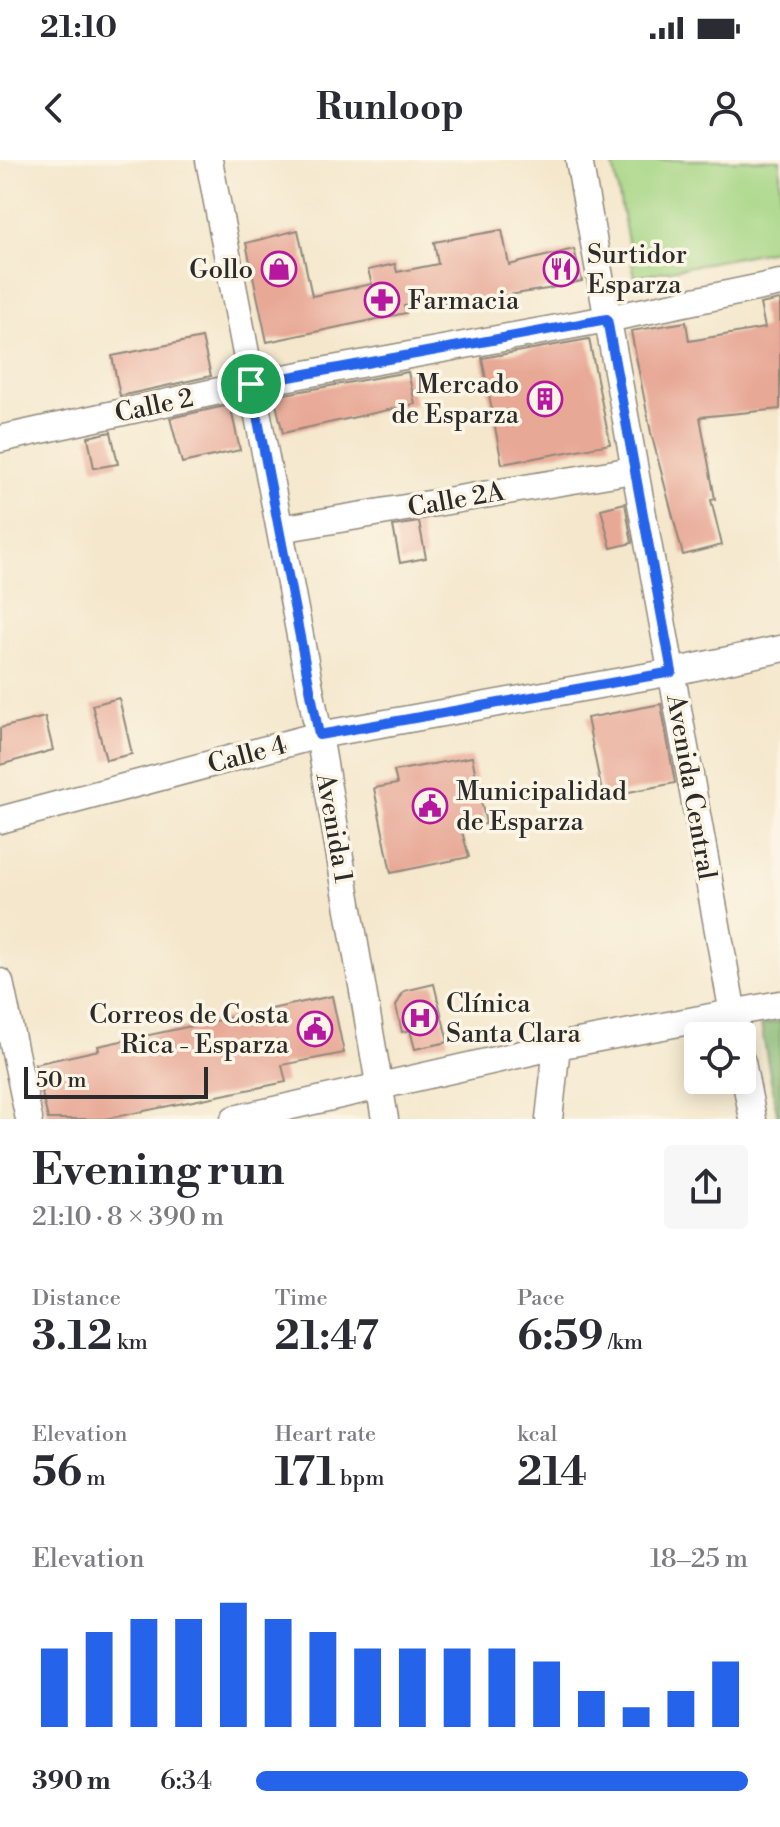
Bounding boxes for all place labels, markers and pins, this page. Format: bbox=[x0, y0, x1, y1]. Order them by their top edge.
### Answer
place label: Surtidor Esparza bbox=[587, 239, 687, 301]
shop icon: Gollo bbox=[260, 250, 298, 288]
restaurant icon: Surtidor Esparza bbox=[542, 250, 580, 288]
place label: Gollo bbox=[189, 254, 253, 286]
pharmacy icon: Farmacia bbox=[363, 281, 401, 319]
place label: Farmacia bbox=[408, 285, 520, 317]
pin bbox=[217, 350, 285, 418]
place label: Mercado de Esparza bbox=[391, 369, 520, 431]
building icon: Mercado de Esparza bbox=[526, 380, 564, 418]
place label: Municipalidad de Esparza bbox=[456, 776, 627, 838]
public building icon: Municipalidad de Esparza bbox=[411, 787, 449, 825]
place label: Clínica Santa Clara bbox=[446, 988, 582, 1050]
place label: Correos de Costa Rica - Esparza bbox=[89, 999, 290, 1061]
hospital icon: Clínica Santa Clara bbox=[401, 999, 439, 1037]
public building icon: Correos de Costa Rica - Esparza bbox=[296, 1010, 334, 1048]

